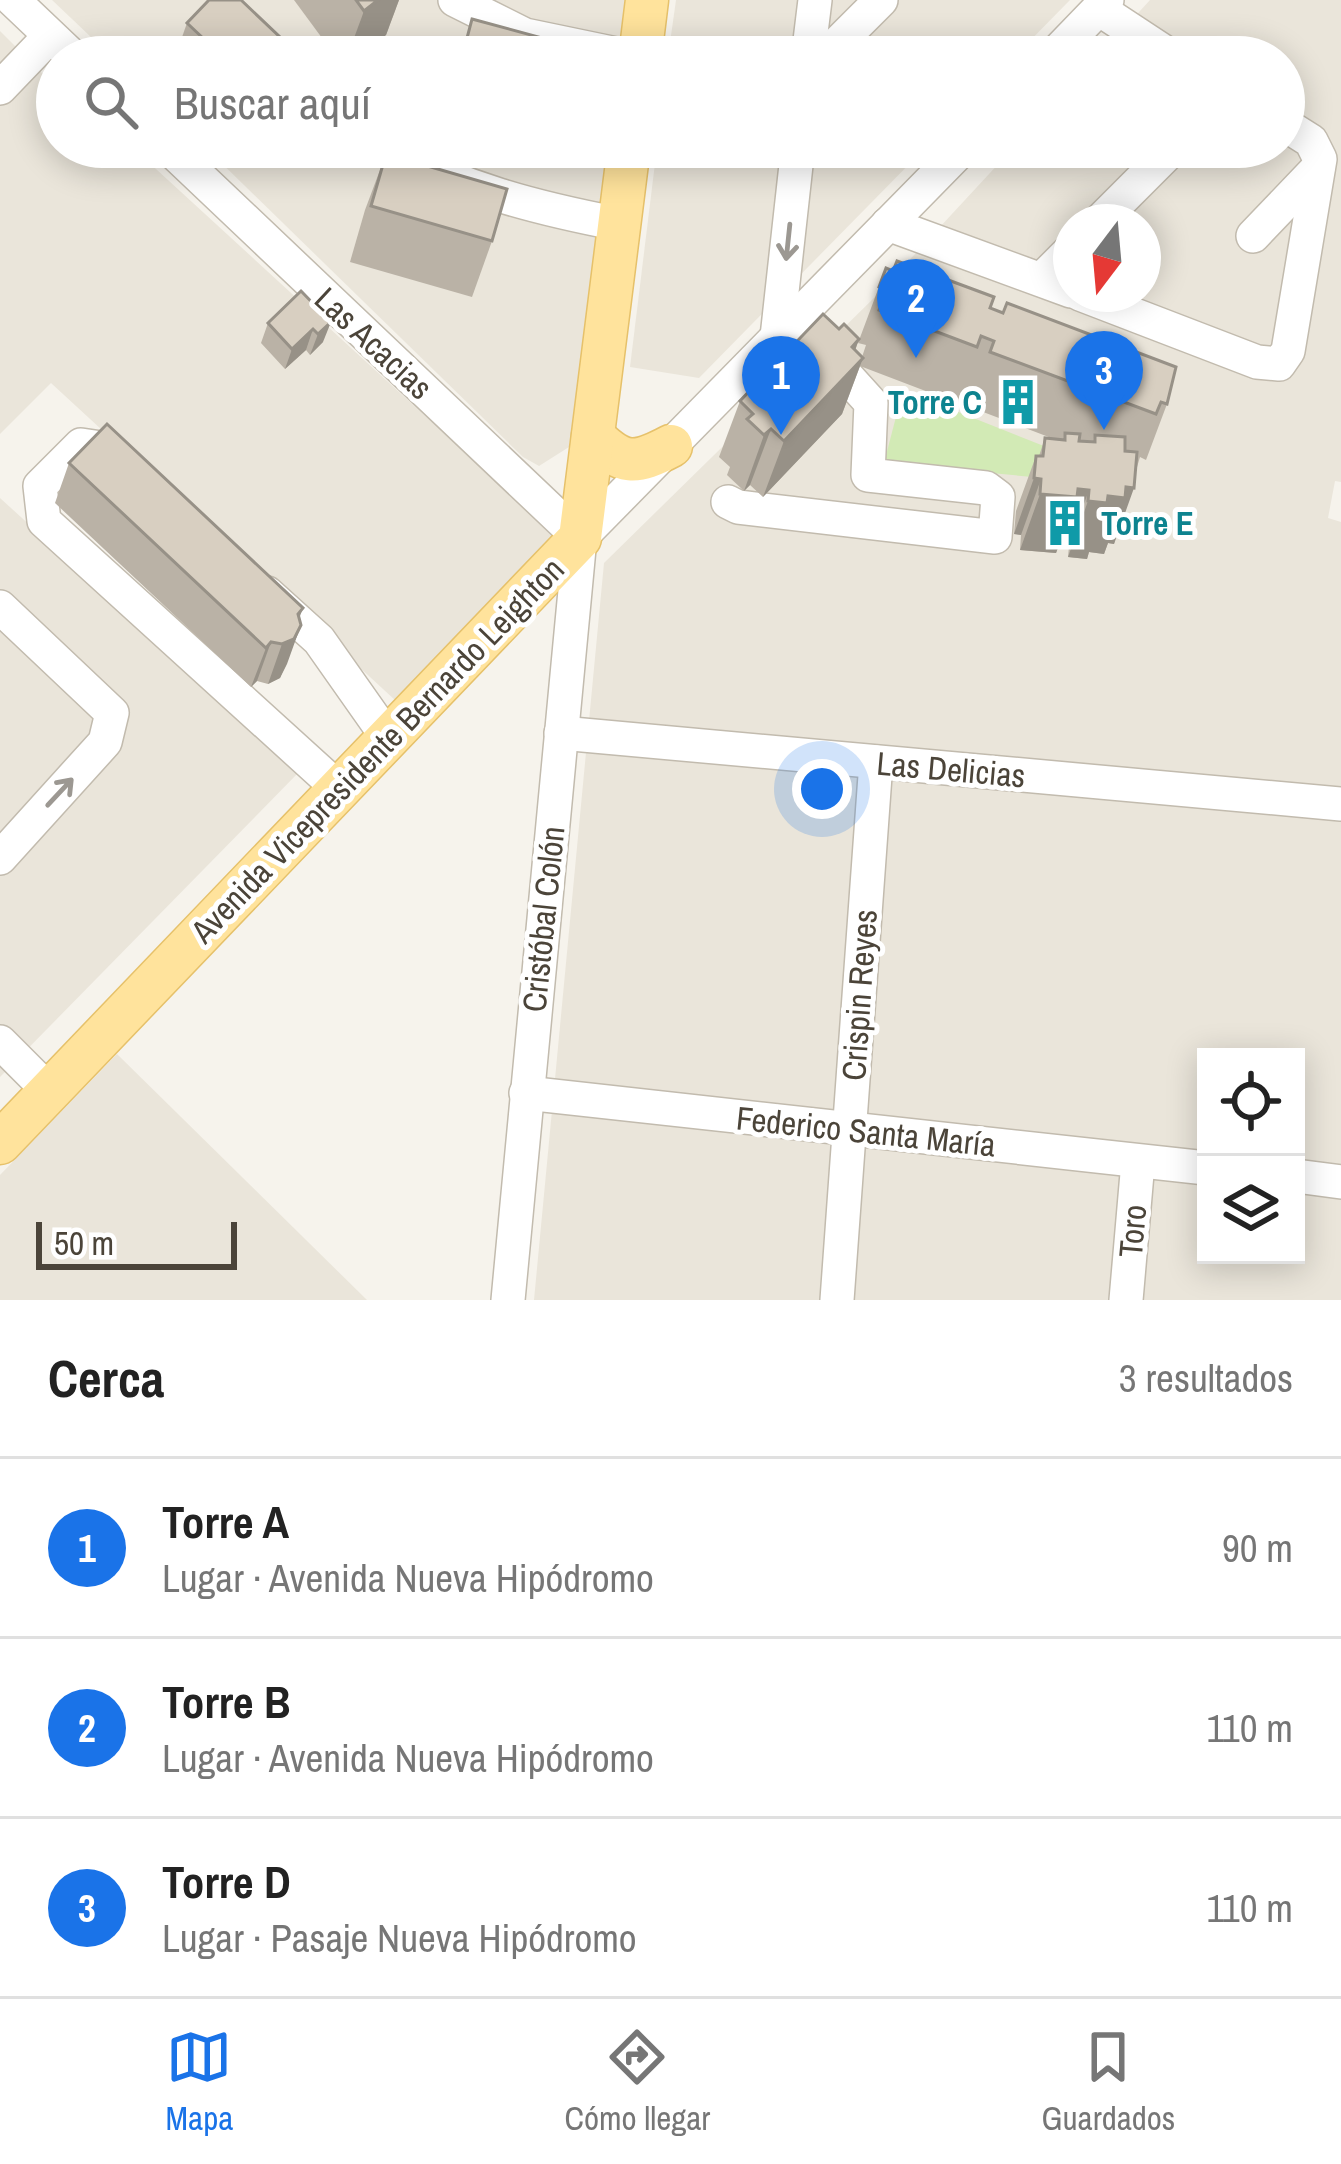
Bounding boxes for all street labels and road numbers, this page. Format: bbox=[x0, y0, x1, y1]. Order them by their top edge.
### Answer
street label: Las Acacias bbox=[306, 277, 442, 409]
street label: Avenida Vicepresidente Bernardo Leighton bbox=[180, 548, 573, 953]
street label: Las Delicias bbox=[875, 741, 1027, 797]
street label: Cristóbal Colón bbox=[511, 824, 575, 1014]
street label: Crispin Reyes bbox=[831, 908, 887, 1082]
street label: Federico Santa María bbox=[734, 1096, 998, 1166]
street label: Toro bbox=[1108, 1203, 1156, 1259]

